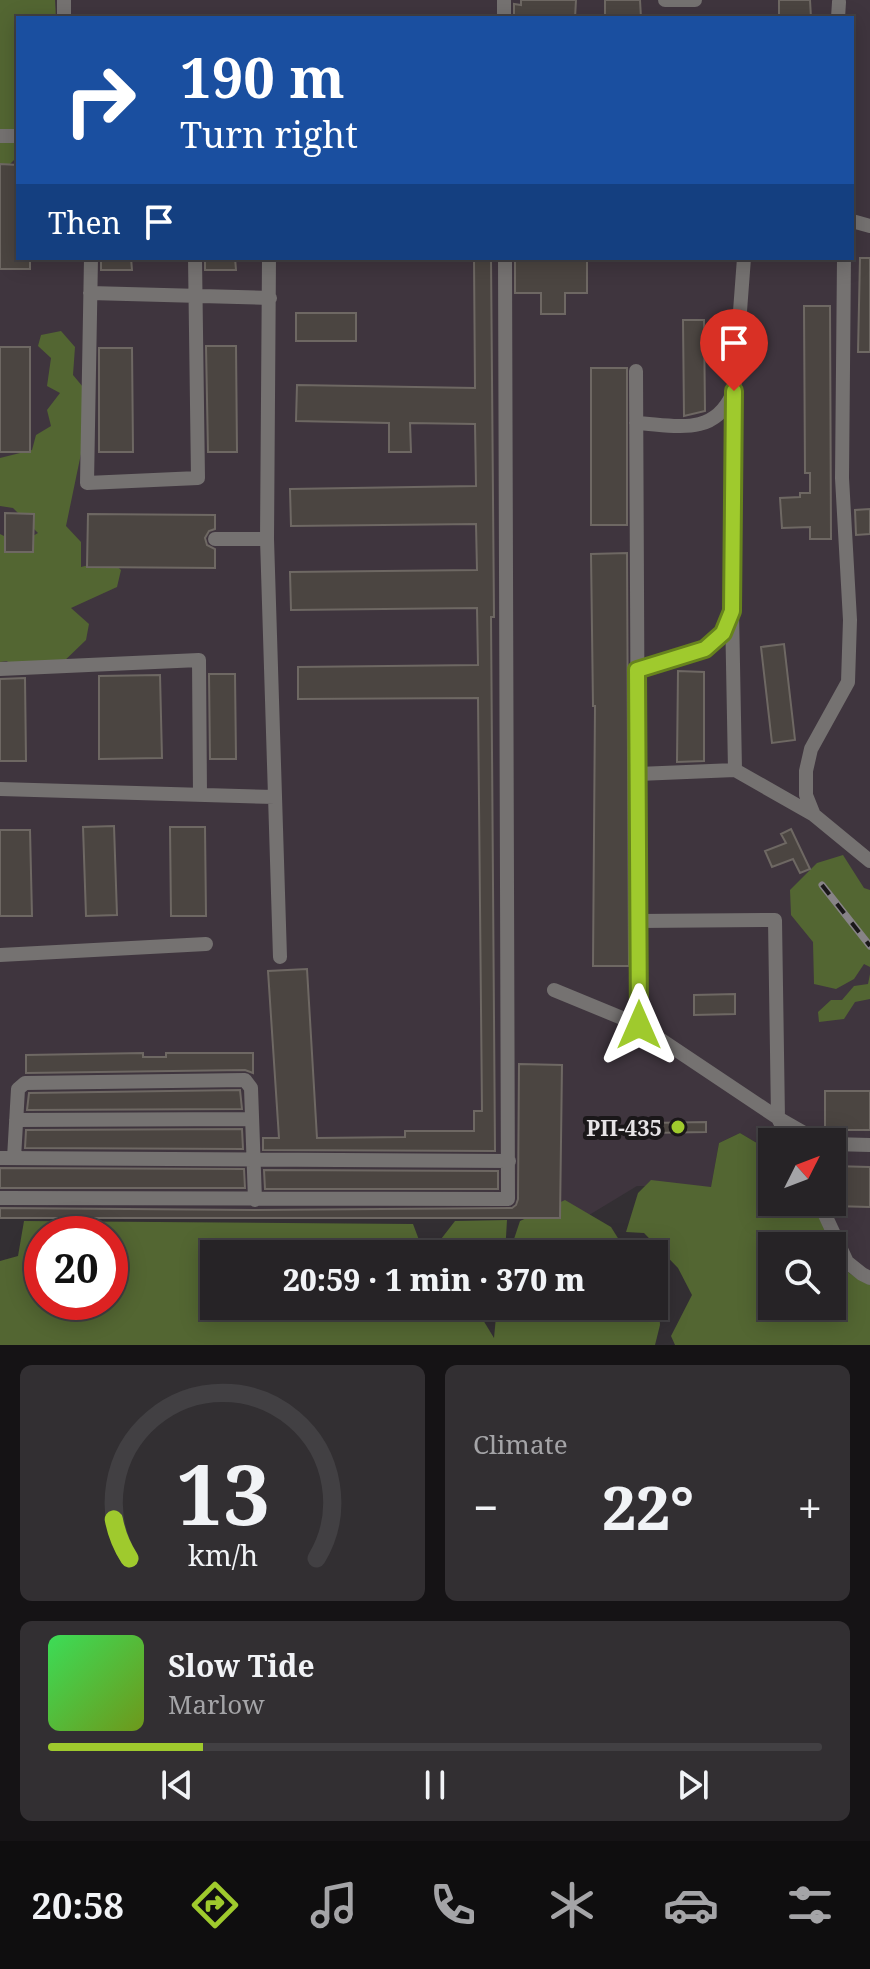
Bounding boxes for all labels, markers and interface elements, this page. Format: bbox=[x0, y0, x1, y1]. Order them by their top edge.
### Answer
text: 190 m bbox=[180, 38, 345, 114]
icon: right bbox=[48, 48, 152, 152]
text: Turn right bbox=[180, 110, 358, 159]
icon: arrive bbox=[137, 200, 181, 244]
text: Then bbox=[48, 202, 121, 243]
pin bbox=[700, 309, 768, 391]
icon: arrive bbox=[712, 321, 756, 365]
position arrow bbox=[597, 983, 681, 1067]
place label: РП-435 bbox=[586, 1112, 662, 1142]
marker: РП-435 bbox=[669, 1118, 687, 1136]
north arrow bbox=[758, 1128, 846, 1216]
map controls bbox=[758, 1128, 846, 1320]
speed limit sign: 20 bbox=[24, 1216, 128, 1320]
button: search bbox=[758, 1232, 846, 1320]
text: 20:59 · 1 min · 370 m bbox=[283, 1259, 585, 1300]
text: Climate bbox=[473, 1426, 568, 1462]
text: 13 bbox=[175, 1436, 270, 1549]
text: 22° bbox=[602, 1466, 694, 1548]
text: − bbox=[473, 1477, 498, 1537]
text: + bbox=[797, 1477, 822, 1537]
text: km/h bbox=[187, 1535, 258, 1574]
text: Slow Tide bbox=[168, 1645, 315, 1686]
text: Marlow bbox=[168, 1686, 265, 1722]
icon: previous bbox=[155, 1763, 199, 1807]
icon: pause bbox=[413, 1763, 457, 1807]
icon: next bbox=[671, 1763, 715, 1807]
icon: directions bbox=[187, 1877, 243, 1933]
icon: music bbox=[306, 1877, 362, 1933]
icon: phone bbox=[425, 1877, 481, 1933]
icon: climate bbox=[544, 1877, 600, 1933]
icon: car bbox=[663, 1877, 719, 1933]
icon: filters bbox=[782, 1877, 838, 1933]
text: 20:58 bbox=[32, 1881, 124, 1930]

